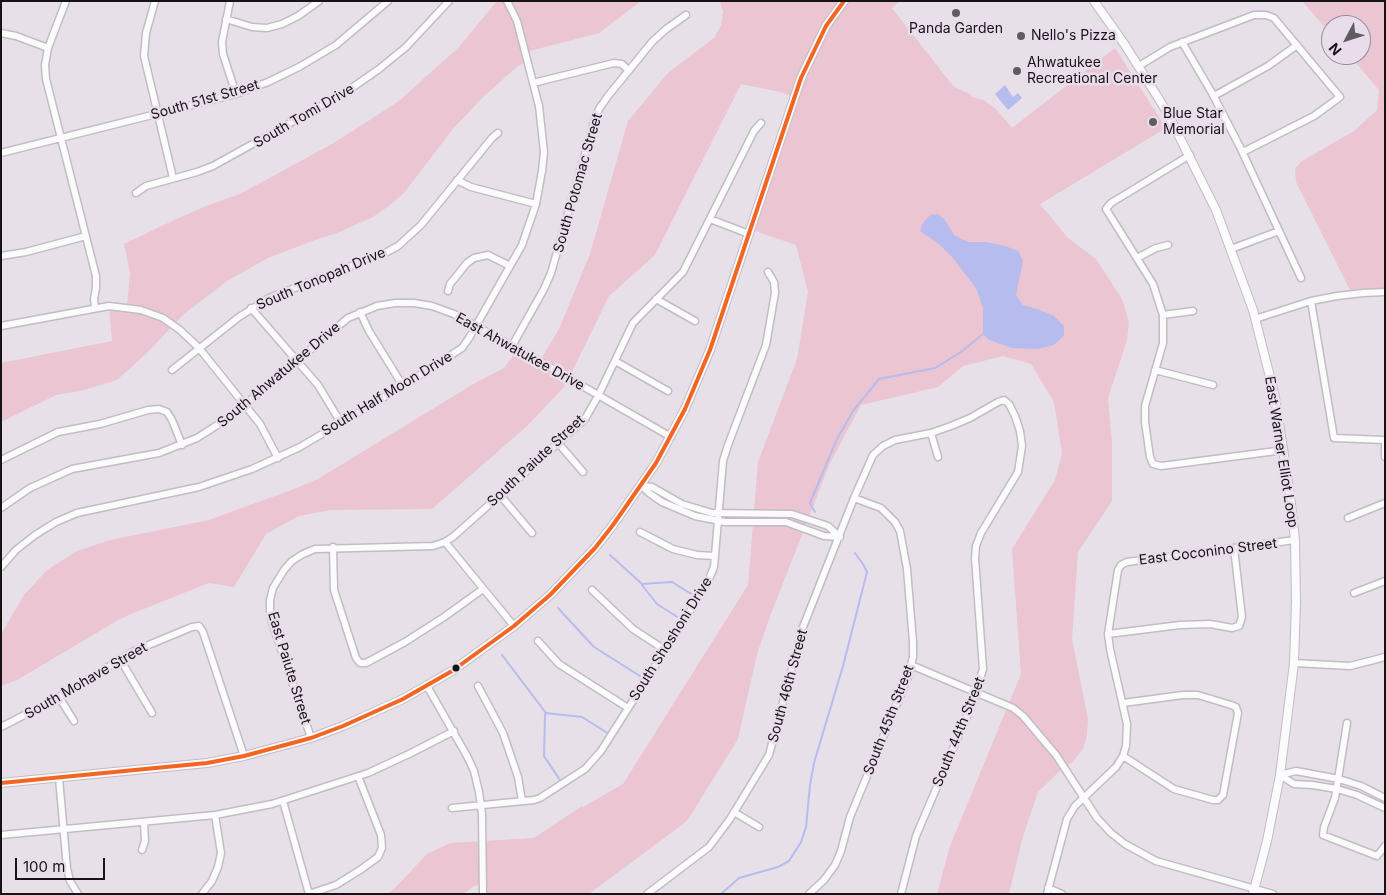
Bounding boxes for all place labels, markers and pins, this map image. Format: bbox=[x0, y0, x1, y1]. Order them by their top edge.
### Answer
marker: Panda Garden bbox=[950, 7, 962, 19]
place label: Panda Garden bbox=[909, 21, 1003, 37]
place label: Nello's Pizza bbox=[1031, 28, 1116, 44]
marker: Nello's Pizza bbox=[1015, 30, 1027, 42]
place label: Ahwatukee Recreational Center bbox=[1027, 55, 1158, 88]
marker: Ahwatukee Recreational Center bbox=[1011, 65, 1023, 77]
place label: Blue Star Memorial bbox=[1163, 106, 1225, 138]
marker: Blue Star Memorial bbox=[1147, 116, 1159, 128]
unlabelled marker bbox=[451, 663, 461, 673]

